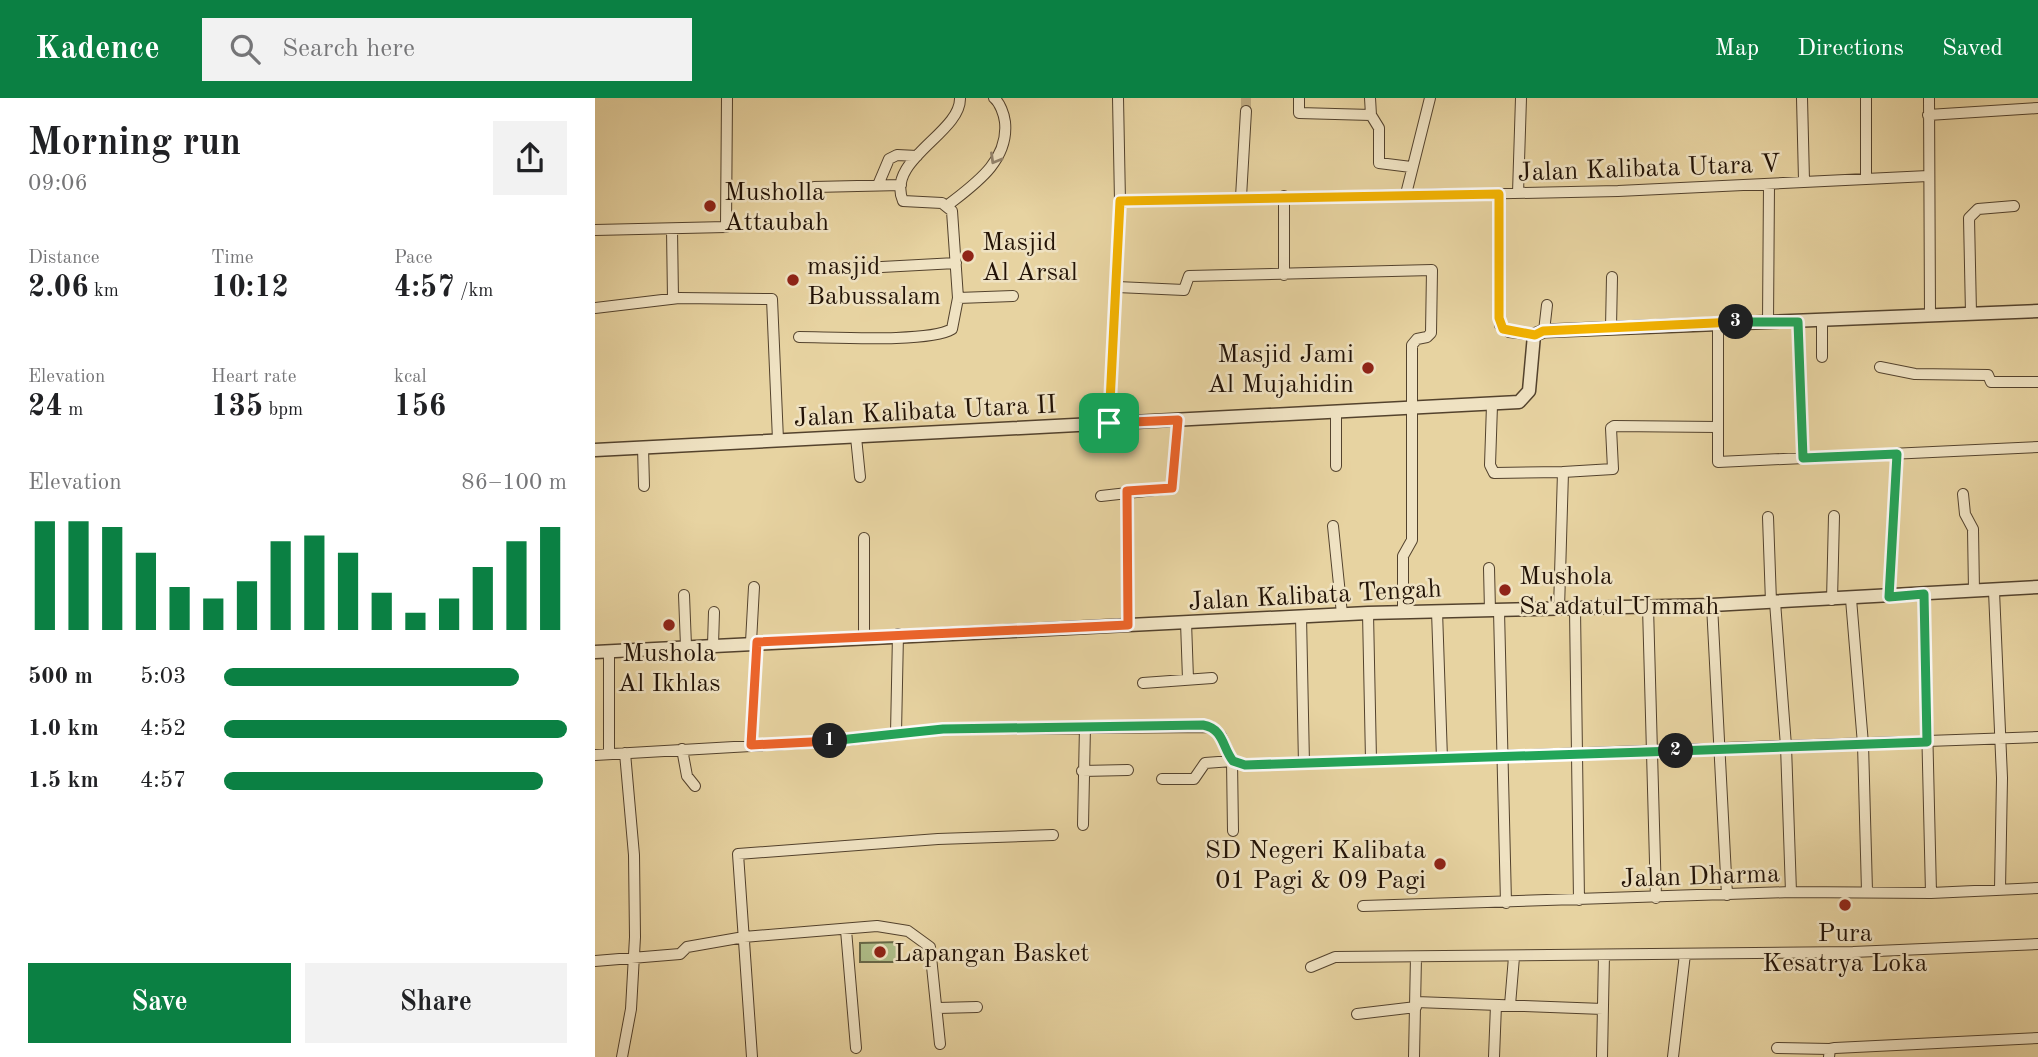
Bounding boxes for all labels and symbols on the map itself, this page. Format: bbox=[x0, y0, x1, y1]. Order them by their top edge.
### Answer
street label: Jalan Kalibata Utara V bbox=[1517, 151, 1781, 187]
one-way arrow bbox=[990, 152, 1003, 164]
place label: Musholla Attaubah bbox=[724, 180, 829, 236]
marker: Musholla Attaubah bbox=[702, 198, 718, 214]
place label: Masjid Al Arsal bbox=[982, 230, 1078, 286]
marker: Masjid Al Arsal bbox=[960, 248, 976, 264]
place label: masjid Babussalam bbox=[807, 254, 941, 310]
marker: masjid Babussalam bbox=[785, 272, 801, 288]
pin: 3 bbox=[1719, 304, 1753, 340]
place label: Masjid Jami Al Mujahidin bbox=[1207, 342, 1354, 398]
marker: Masjid Jami Al Mujahidin bbox=[1360, 360, 1376, 376]
street label: Jalan Kalibata Utara II bbox=[793, 392, 1057, 432]
pin bbox=[1079, 393, 1139, 453]
place label: Mushola Sa'adatul Ummah bbox=[1519, 564, 1719, 620]
street label: Jalan Kalibata Tengah bbox=[1188, 576, 1443, 616]
marker: Mushola Sa'adatul Ummah bbox=[1497, 582, 1513, 598]
marker: Mushola Al Ikhlas bbox=[661, 617, 677, 633]
place label: Mushola Al Ikhlas bbox=[617, 641, 721, 697]
pin: 1 bbox=[813, 724, 847, 758]
pin: 2 bbox=[1659, 734, 1693, 768]
place label: SD Negeri Kalibata 01 Pagi & 09 Pagi bbox=[1205, 838, 1426, 894]
marker: SD Negeri Kalibata 01 Pagi & 09 Pagi bbox=[1432, 856, 1448, 872]
street label: Jalan Dharma bbox=[1620, 861, 1780, 893]
marker: Pura Kesatrya Loka bbox=[1837, 897, 1853, 913]
place label: Pura Kesatrya Loka bbox=[1762, 921, 1928, 977]
place label: Lapangan Basket bbox=[894, 941, 1089, 967]
marker: Lapangan Basket bbox=[872, 944, 888, 960]

